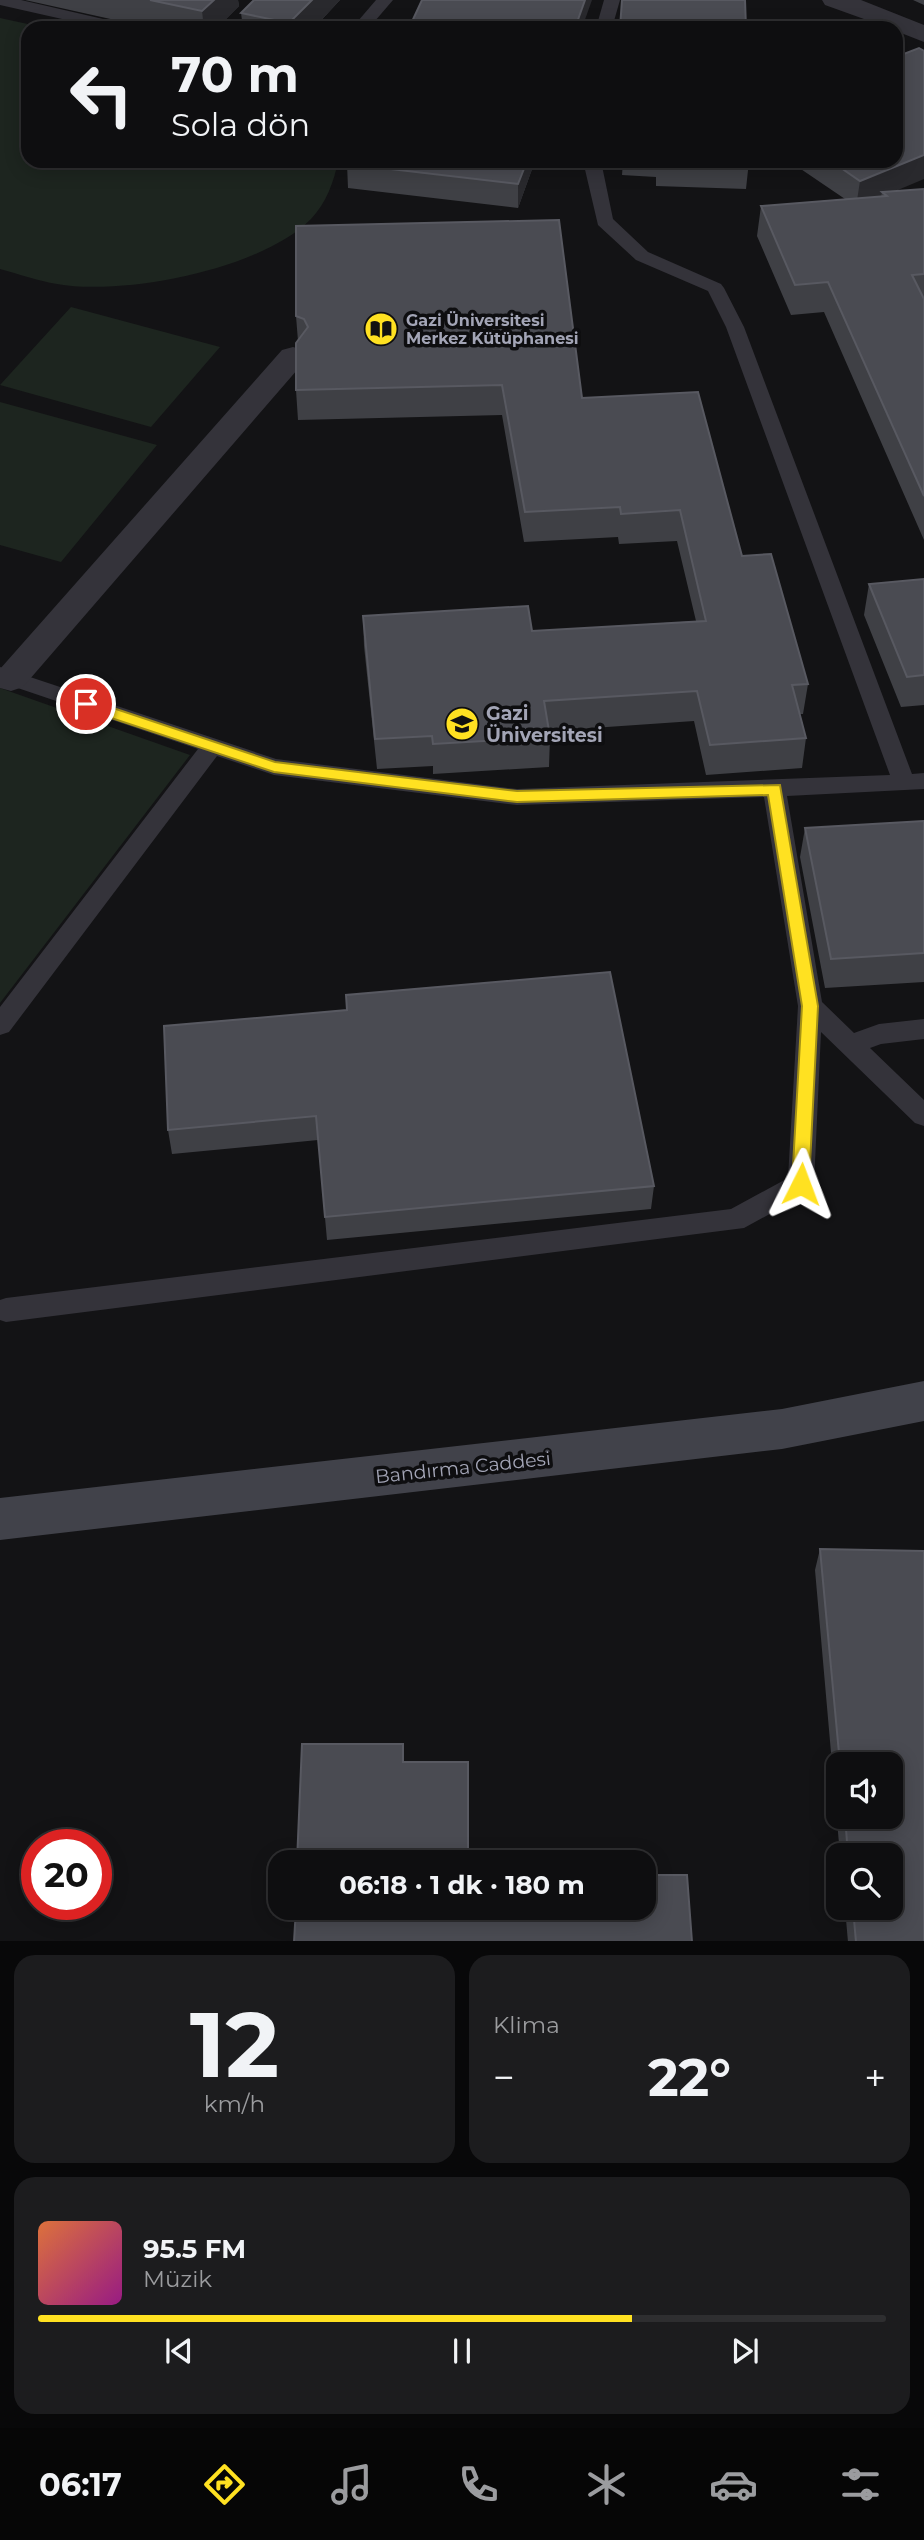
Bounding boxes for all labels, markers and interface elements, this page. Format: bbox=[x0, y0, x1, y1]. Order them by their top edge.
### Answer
text: 70 m bbox=[171, 45, 299, 104]
icon: left bbox=[56, 49, 147, 140]
text: Sola dön bbox=[171, 105, 310, 144]
library icon: Gazi Üniversitesi Merkez Kütüphanesi bbox=[362, 310, 400, 348]
place label: Gazi Üniversitesi Merkez Kütüphanesi bbox=[406, 311, 579, 348]
pin bbox=[56, 674, 116, 734]
icon: arrive bbox=[67, 685, 105, 723]
place label: Gazi Üniversitesi bbox=[486, 702, 603, 747]
school or university icon: Gazi Üniversitesi bbox=[443, 705, 481, 743]
position arrow bbox=[764, 1147, 838, 1221]
street label: Bandırma Caddesi bbox=[374, 1447, 552, 1488]
map controls bbox=[826, 1752, 903, 1920]
button: sound bbox=[826, 1752, 903, 1829]
speed limit sign: 20 bbox=[21, 1829, 112, 1920]
button: search bbox=[826, 1843, 903, 1920]
text: 06:18 · 1 dk · 180 m bbox=[339, 1869, 585, 1901]
text: 12 bbox=[190, 1989, 279, 2100]
text: Klima bbox=[493, 2011, 560, 2039]
text: 22° bbox=[648, 2046, 731, 2109]
text: − bbox=[493, 2054, 515, 2101]
text: + bbox=[864, 2054, 886, 2101]
text: km/h bbox=[204, 2090, 265, 2118]
text: 95.5 FM bbox=[143, 2233, 246, 2265]
text: Müzik bbox=[143, 2265, 212, 2293]
icon: previous bbox=[160, 2332, 198, 2370]
icon: pause bbox=[443, 2332, 481, 2370]
icon: next bbox=[726, 2332, 764, 2370]
icon: directions bbox=[200, 2460, 249, 2509]
icon: music bbox=[327, 2460, 376, 2509]
icon: phone bbox=[454, 2460, 503, 2509]
icon: climate bbox=[582, 2460, 631, 2509]
icon: car bbox=[709, 2460, 758, 2509]
icon: filters bbox=[836, 2460, 885, 2509]
text: 06:17 bbox=[39, 2465, 122, 2504]

